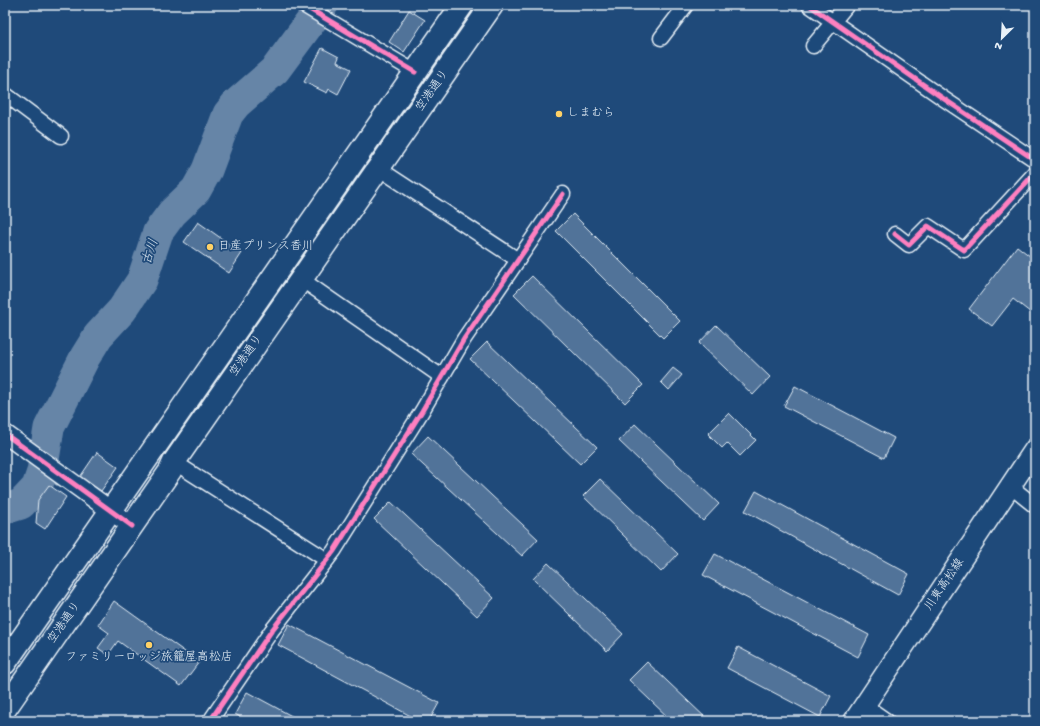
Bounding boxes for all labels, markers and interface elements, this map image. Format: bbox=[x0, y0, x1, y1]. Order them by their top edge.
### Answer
north arrow bbox=[982, 18, 1022, 58]
text: N bbox=[993, 38, 1004, 52]
street label: 空港通り bbox=[413, 67, 453, 115]
place label: しまむら bbox=[567, 106, 615, 121]
marker: しまむら bbox=[554, 109, 564, 119]
water label: 古川 bbox=[139, 237, 162, 267]
place label: 日産プリンス香川 bbox=[218, 239, 314, 254]
marker: 日産プリンス香川 bbox=[205, 242, 215, 252]
street label: 空港通り bbox=[227, 332, 267, 380]
street label: 川東高松線 bbox=[922, 556, 968, 614]
street label: 空港通り bbox=[45, 599, 85, 647]
marker: ファミリーロッジ旅籠屋高松店 bbox=[144, 640, 154, 650]
place label: ファミリーロッジ旅籠屋高松店 bbox=[65, 650, 233, 665]

